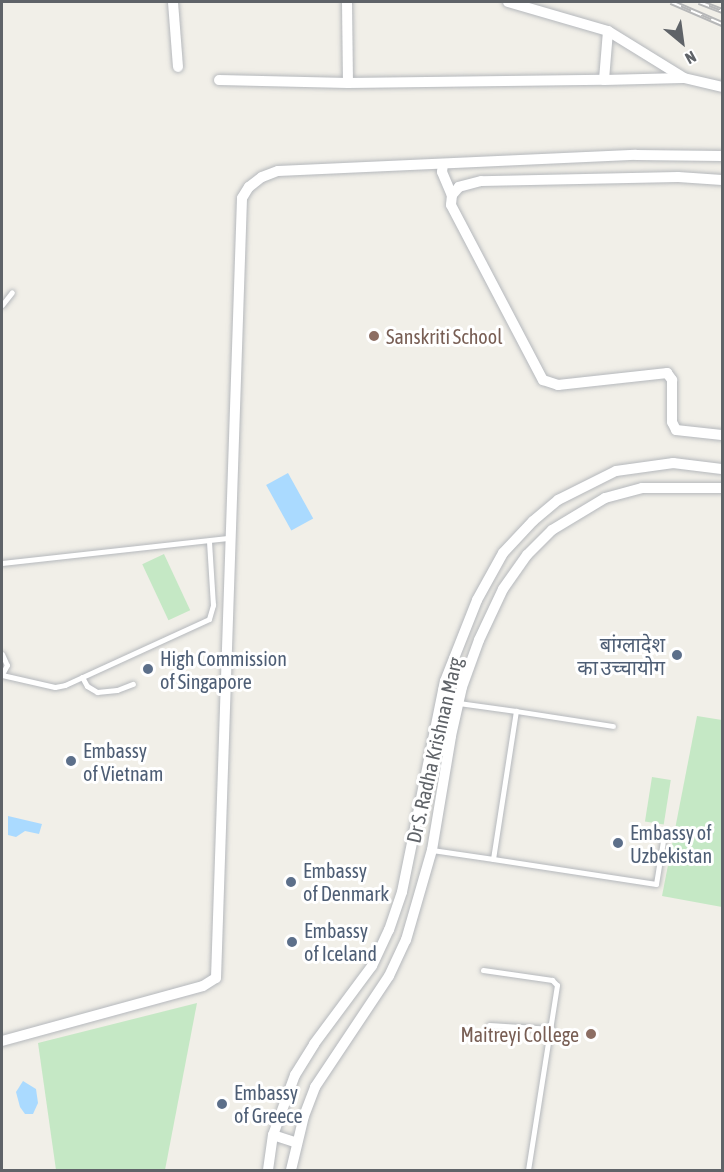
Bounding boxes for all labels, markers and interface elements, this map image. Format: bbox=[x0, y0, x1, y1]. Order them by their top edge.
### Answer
north arrow bbox=[652, 12, 712, 72]
text: N bbox=[682, 48, 699, 68]
place label: Sanskriti School bbox=[386, 324, 502, 348]
marker: Sanskriti School bbox=[367, 329, 381, 343]
place label: बांग्लादेश का उच्चायोग bbox=[577, 632, 665, 679]
place label: High Commission of Singapore bbox=[160, 646, 287, 693]
marker: बांग्लादेश का उच्चायोग bbox=[670, 648, 684, 662]
street label: Dr S. Radha Krishnan Marg bbox=[401, 655, 467, 845]
marker: High Commission of Singapore bbox=[141, 662, 155, 676]
place label: Embassy of Vietnam bbox=[83, 738, 163, 785]
marker: Embassy of Vietnam bbox=[64, 754, 78, 768]
place label: Embassy of Uzbekistan bbox=[630, 820, 712, 867]
marker: Embassy of Uzbekistan bbox=[611, 836, 625, 850]
place label: Embassy of Denmark bbox=[303, 858, 389, 905]
marker: Embassy of Denmark bbox=[284, 875, 298, 889]
place label: Embassy of Iceland bbox=[304, 918, 377, 965]
marker: Embassy of Iceland bbox=[285, 935, 299, 949]
place label: Maitreyi College bbox=[460, 1022, 579, 1046]
marker: Maitreyi College bbox=[584, 1027, 598, 1041]
place label: Embassy of Greece bbox=[234, 1080, 303, 1127]
marker: Embassy of Greece bbox=[215, 1097, 229, 1111]

